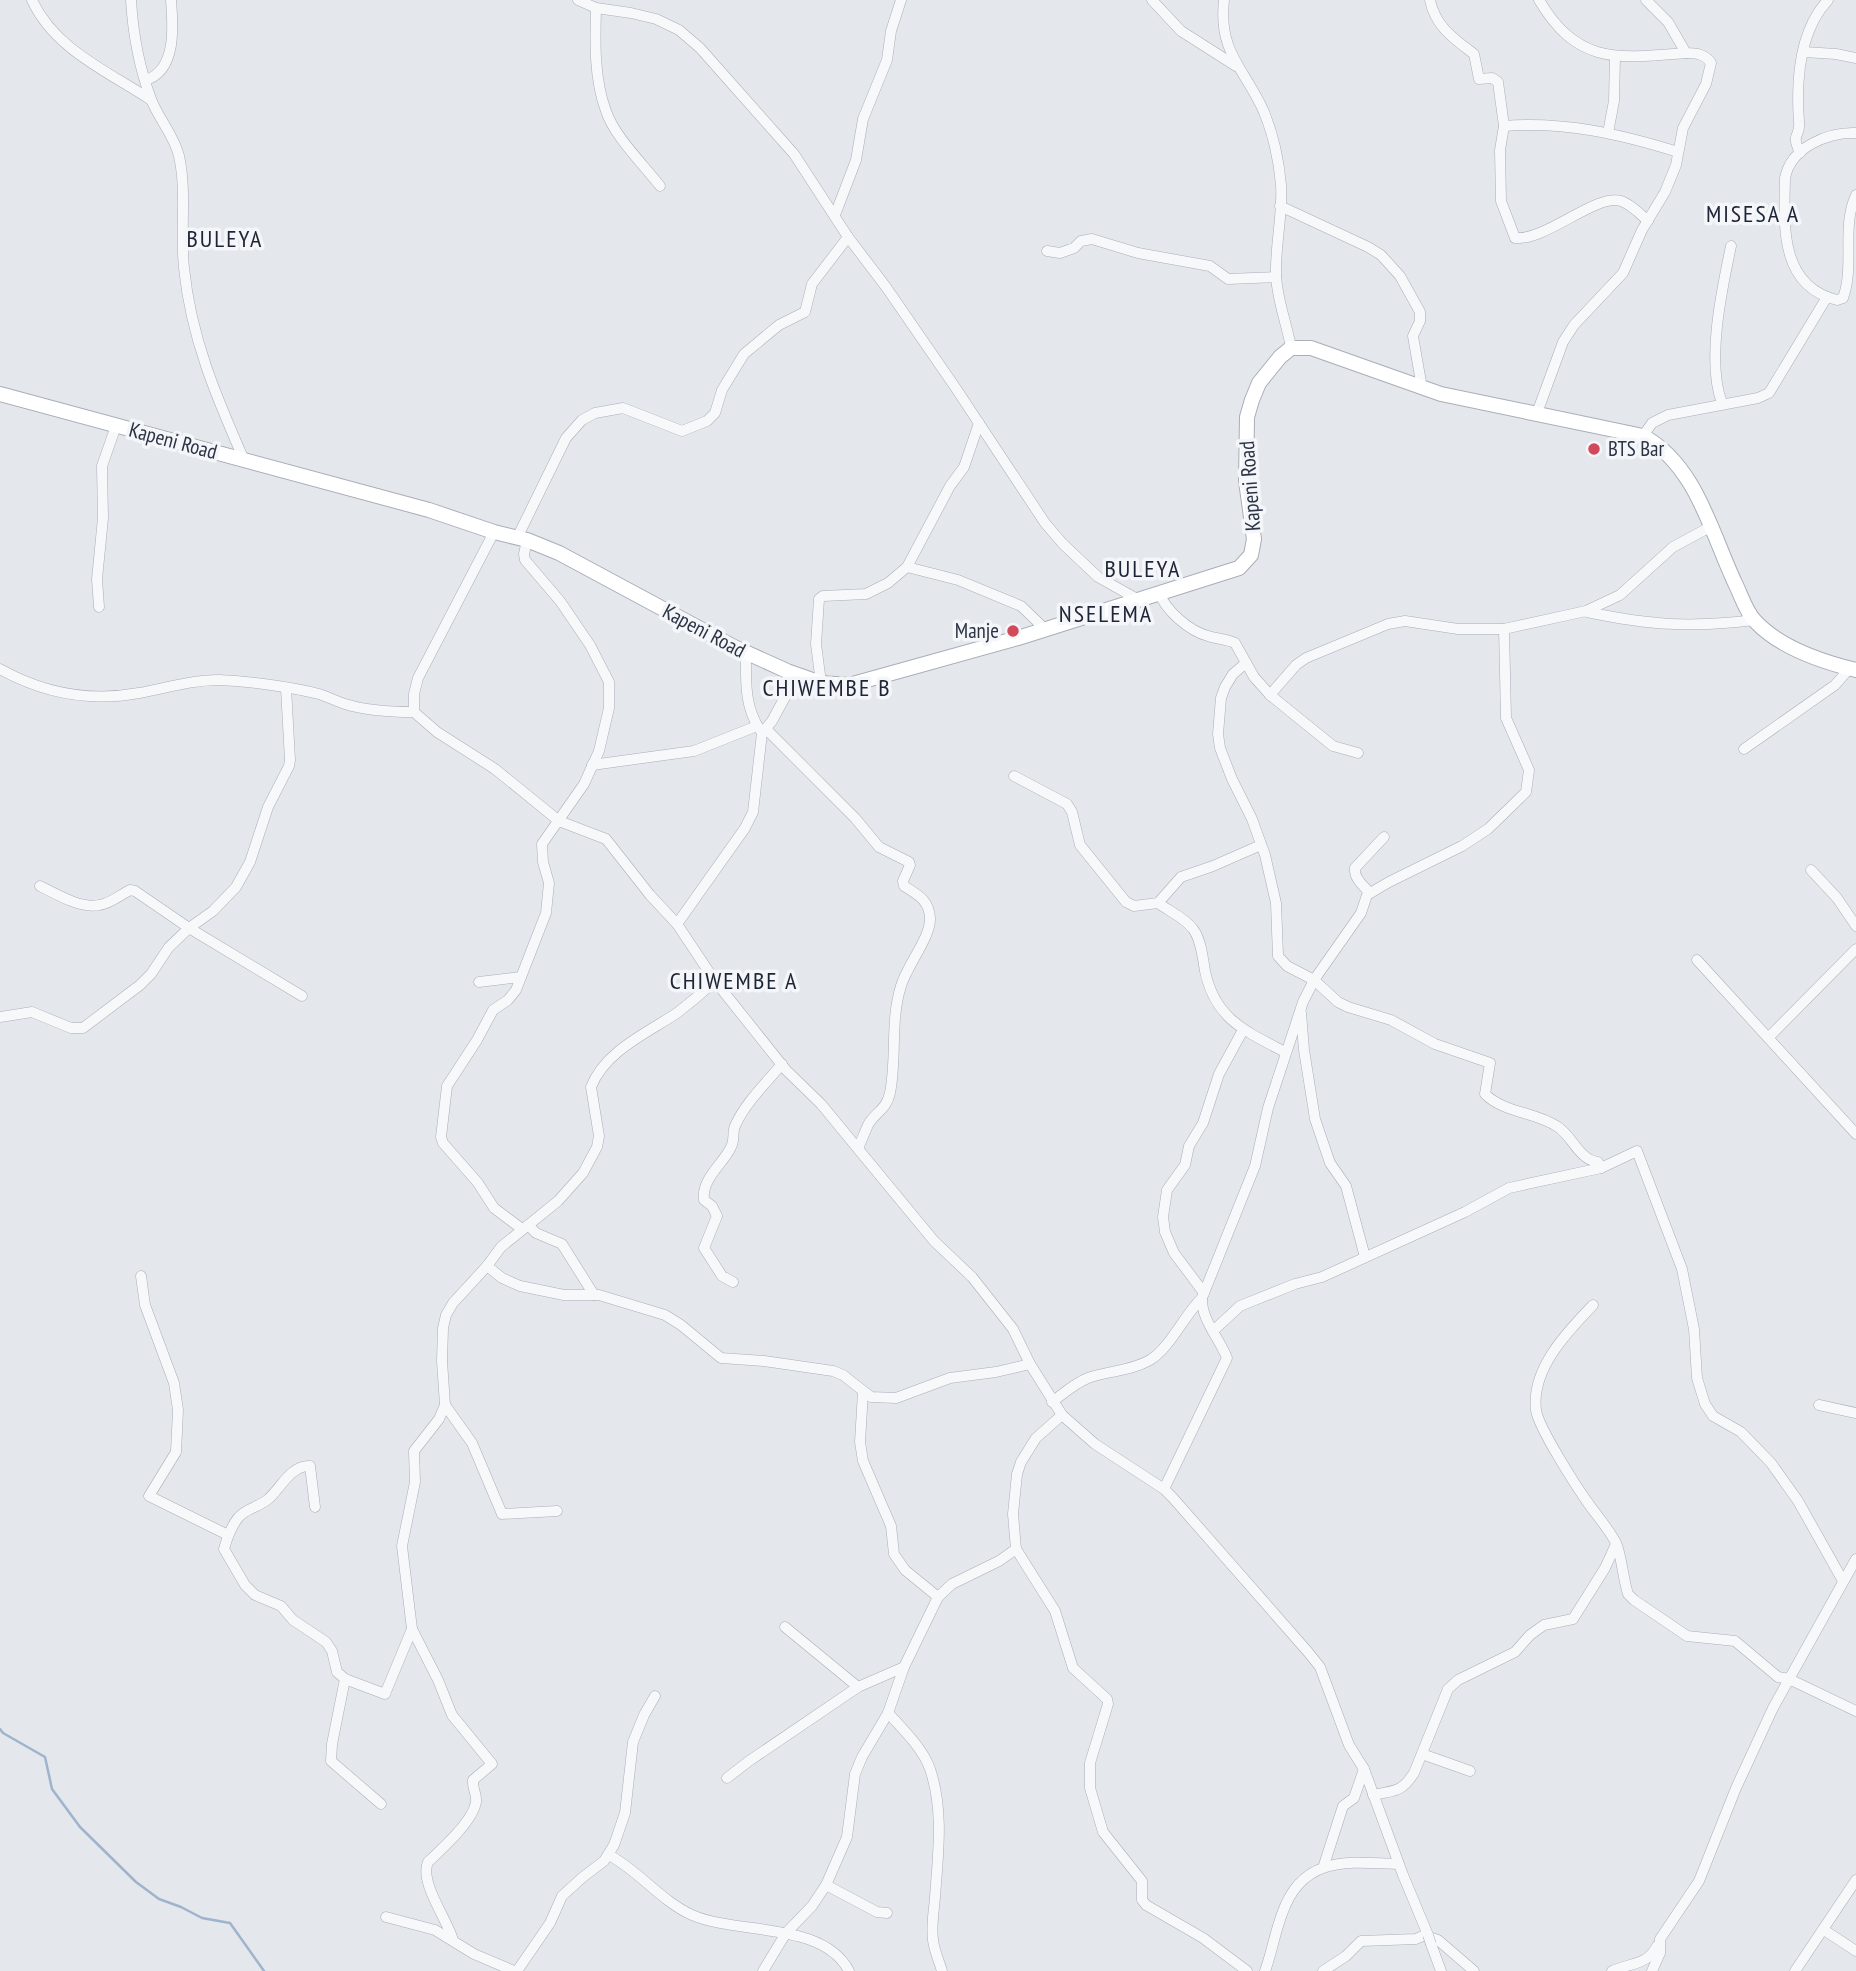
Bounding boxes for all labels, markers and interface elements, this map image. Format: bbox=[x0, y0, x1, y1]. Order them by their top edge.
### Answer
district label: MISESA A bbox=[1706, 198, 1800, 229]
district label: BULEYA bbox=[187, 223, 263, 254]
street label: Kapeni Road bbox=[126, 416, 220, 465]
place label: BTS Bar bbox=[1608, 435, 1665, 462]
street label: Kapeni Road bbox=[1233, 440, 1266, 532]
marker: BTS Bar bbox=[1586, 441, 1602, 457]
district label: BULEYA bbox=[1105, 553, 1181, 584]
street label: Kapeni Road bbox=[658, 597, 750, 664]
district label: NSELEMA bbox=[1059, 598, 1153, 629]
place label: Manje bbox=[955, 617, 999, 644]
marker: Manje bbox=[1005, 623, 1021, 639]
district label: CHIWEMBE B bbox=[762, 672, 892, 703]
district label: CHIWEMBE A bbox=[670, 965, 798, 996]

